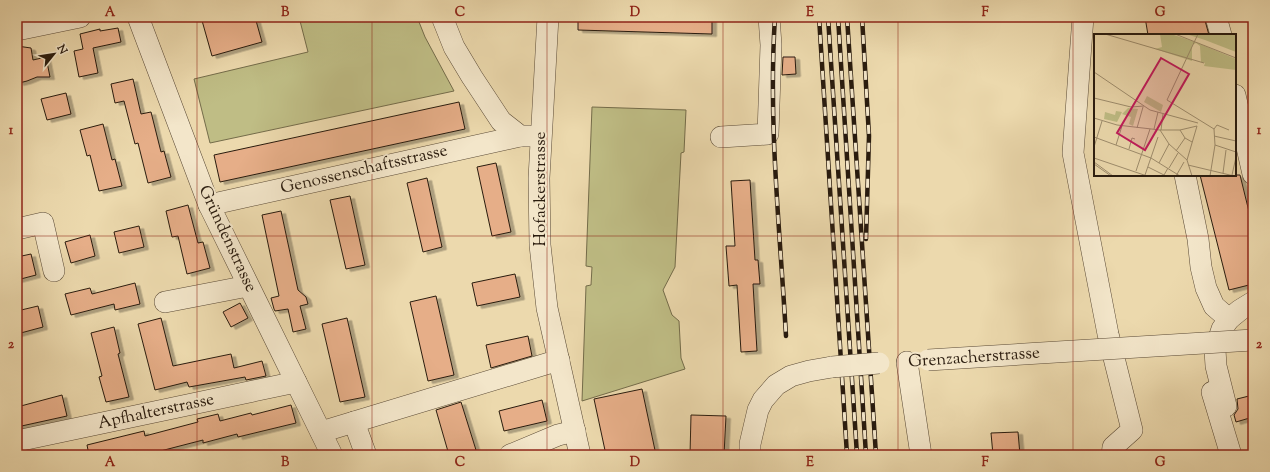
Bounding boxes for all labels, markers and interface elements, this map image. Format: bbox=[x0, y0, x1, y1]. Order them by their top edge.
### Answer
text: A bbox=[105, 4, 116, 22]
text: B bbox=[281, 4, 290, 22]
text: C bbox=[455, 4, 465, 22]
text: D bbox=[630, 4, 640, 22]
text: E bbox=[806, 4, 814, 22]
text: F bbox=[981, 4, 989, 22]
text: G bbox=[1155, 4, 1166, 22]
north arrow bbox=[34, 34, 74, 74]
inset map bbox=[1094, 34, 1236, 176]
text: N bbox=[52, 41, 71, 57]
text: 1 bbox=[9, 122, 14, 140]
text: 1 bbox=[1257, 122, 1262, 140]
street label: Hofackerstrasse bbox=[529, 131, 553, 247]
street label: Genossenschaftsstrasse bbox=[278, 139, 450, 201]
street label: Gründenstrasse bbox=[192, 182, 262, 296]
text: 2 bbox=[8, 336, 15, 354]
text: 2 bbox=[1256, 336, 1263, 354]
street label: Grenzacherstrasse bbox=[907, 341, 1041, 375]
street label: Apfhalterstrasse bbox=[96, 388, 216, 436]
text: A bbox=[105, 454, 116, 472]
text: B bbox=[281, 454, 290, 472]
text: C bbox=[455, 454, 465, 472]
text: D bbox=[630, 454, 640, 472]
text: E bbox=[806, 454, 814, 472]
text: F bbox=[981, 454, 989, 472]
text: G bbox=[1155, 454, 1166, 472]

